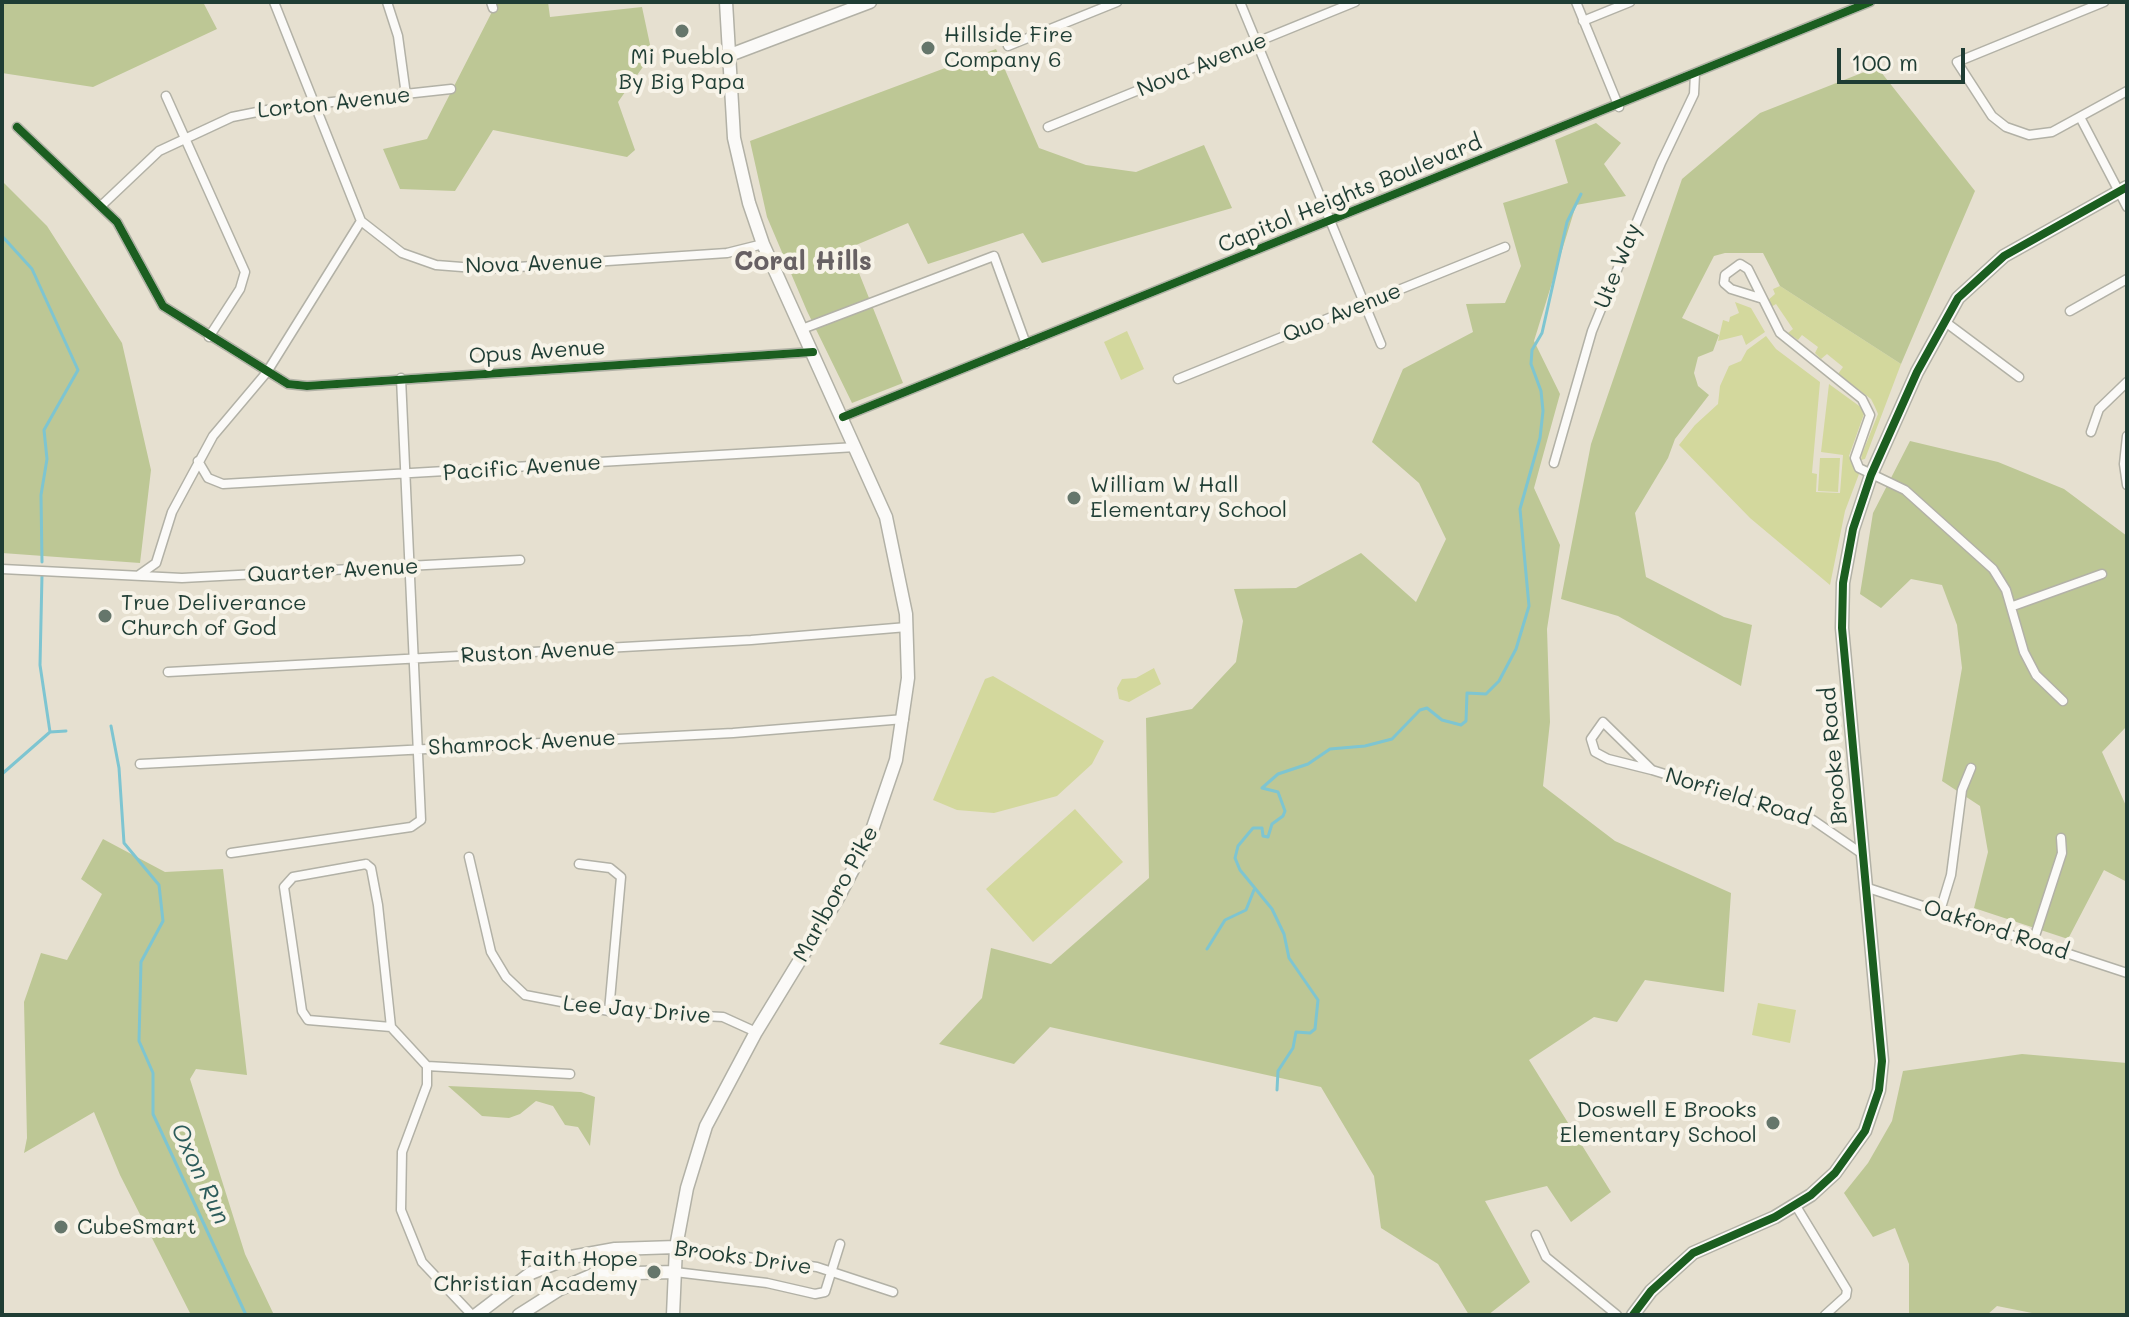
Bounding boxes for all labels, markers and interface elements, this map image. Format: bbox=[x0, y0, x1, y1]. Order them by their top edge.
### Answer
marker: Mi Pueblo By Big Papa bbox=[673, 22, 691, 40]
place label: Hillside Fire Company 6 bbox=[944, 22, 1073, 74]
street label: Nova Avenue bbox=[1133, 27, 1271, 103]
scale bar bbox=[1841, 32, 1969, 82]
marker: Hillside Fire Company 6 bbox=[919, 39, 937, 57]
place label: Mi Pueblo By Big Papa bbox=[619, 44, 745, 96]
text: 100 m bbox=[1851, 46, 1918, 77]
street label: Lorton Avenue bbox=[256, 82, 412, 124]
street label: Capitol Heights Boulevard bbox=[1214, 129, 1486, 259]
street label: Ute Way bbox=[1589, 220, 1647, 312]
district label: Coral Hills bbox=[734, 246, 872, 278]
street label: Nova Avenue bbox=[465, 248, 603, 280]
street label: Quo Avenue bbox=[1279, 277, 1405, 349]
street label: Opus Avenue bbox=[468, 334, 606, 370]
street label: Pacific Avenue bbox=[442, 449, 602, 487]
place label: William W Hall Elementary School bbox=[1090, 472, 1287, 524]
marker: William W Hall Elementary School bbox=[1065, 489, 1083, 507]
street label: Quarter Avenue bbox=[247, 553, 419, 589]
place label: True Deliverance Church of God bbox=[121, 590, 307, 642]
marker: True Deliverance Church of God bbox=[96, 607, 114, 625]
street label: Ruston Avenue bbox=[460, 635, 616, 669]
street label: Brooke Road bbox=[1815, 686, 1853, 826]
street label: Shamrock Avenue bbox=[427, 725, 617, 761]
street label: Norfield Road bbox=[1662, 762, 1814, 832]
street label: Marlboro Pike bbox=[788, 821, 884, 967]
street label: Oakford Road bbox=[1920, 894, 2072, 966]
street label: Lee Jay Drive bbox=[562, 990, 712, 1030]
place label: Doswell E Brooks Elementary School bbox=[1560, 1097, 1757, 1148]
marker: Doswell E Brooks Elementary School bbox=[1764, 1114, 1782, 1132]
water label: Oxon Run bbox=[164, 1119, 236, 1229]
place label: CubeSmart bbox=[77, 1214, 197, 1240]
marker: CubeSmart bbox=[52, 1218, 70, 1236]
street label: Brooks Drive bbox=[673, 1235, 813, 1281]
place label: Faith Hope Christian Academy bbox=[434, 1246, 638, 1298]
marker: Faith Hope Christian Academy bbox=[645, 1263, 663, 1281]

